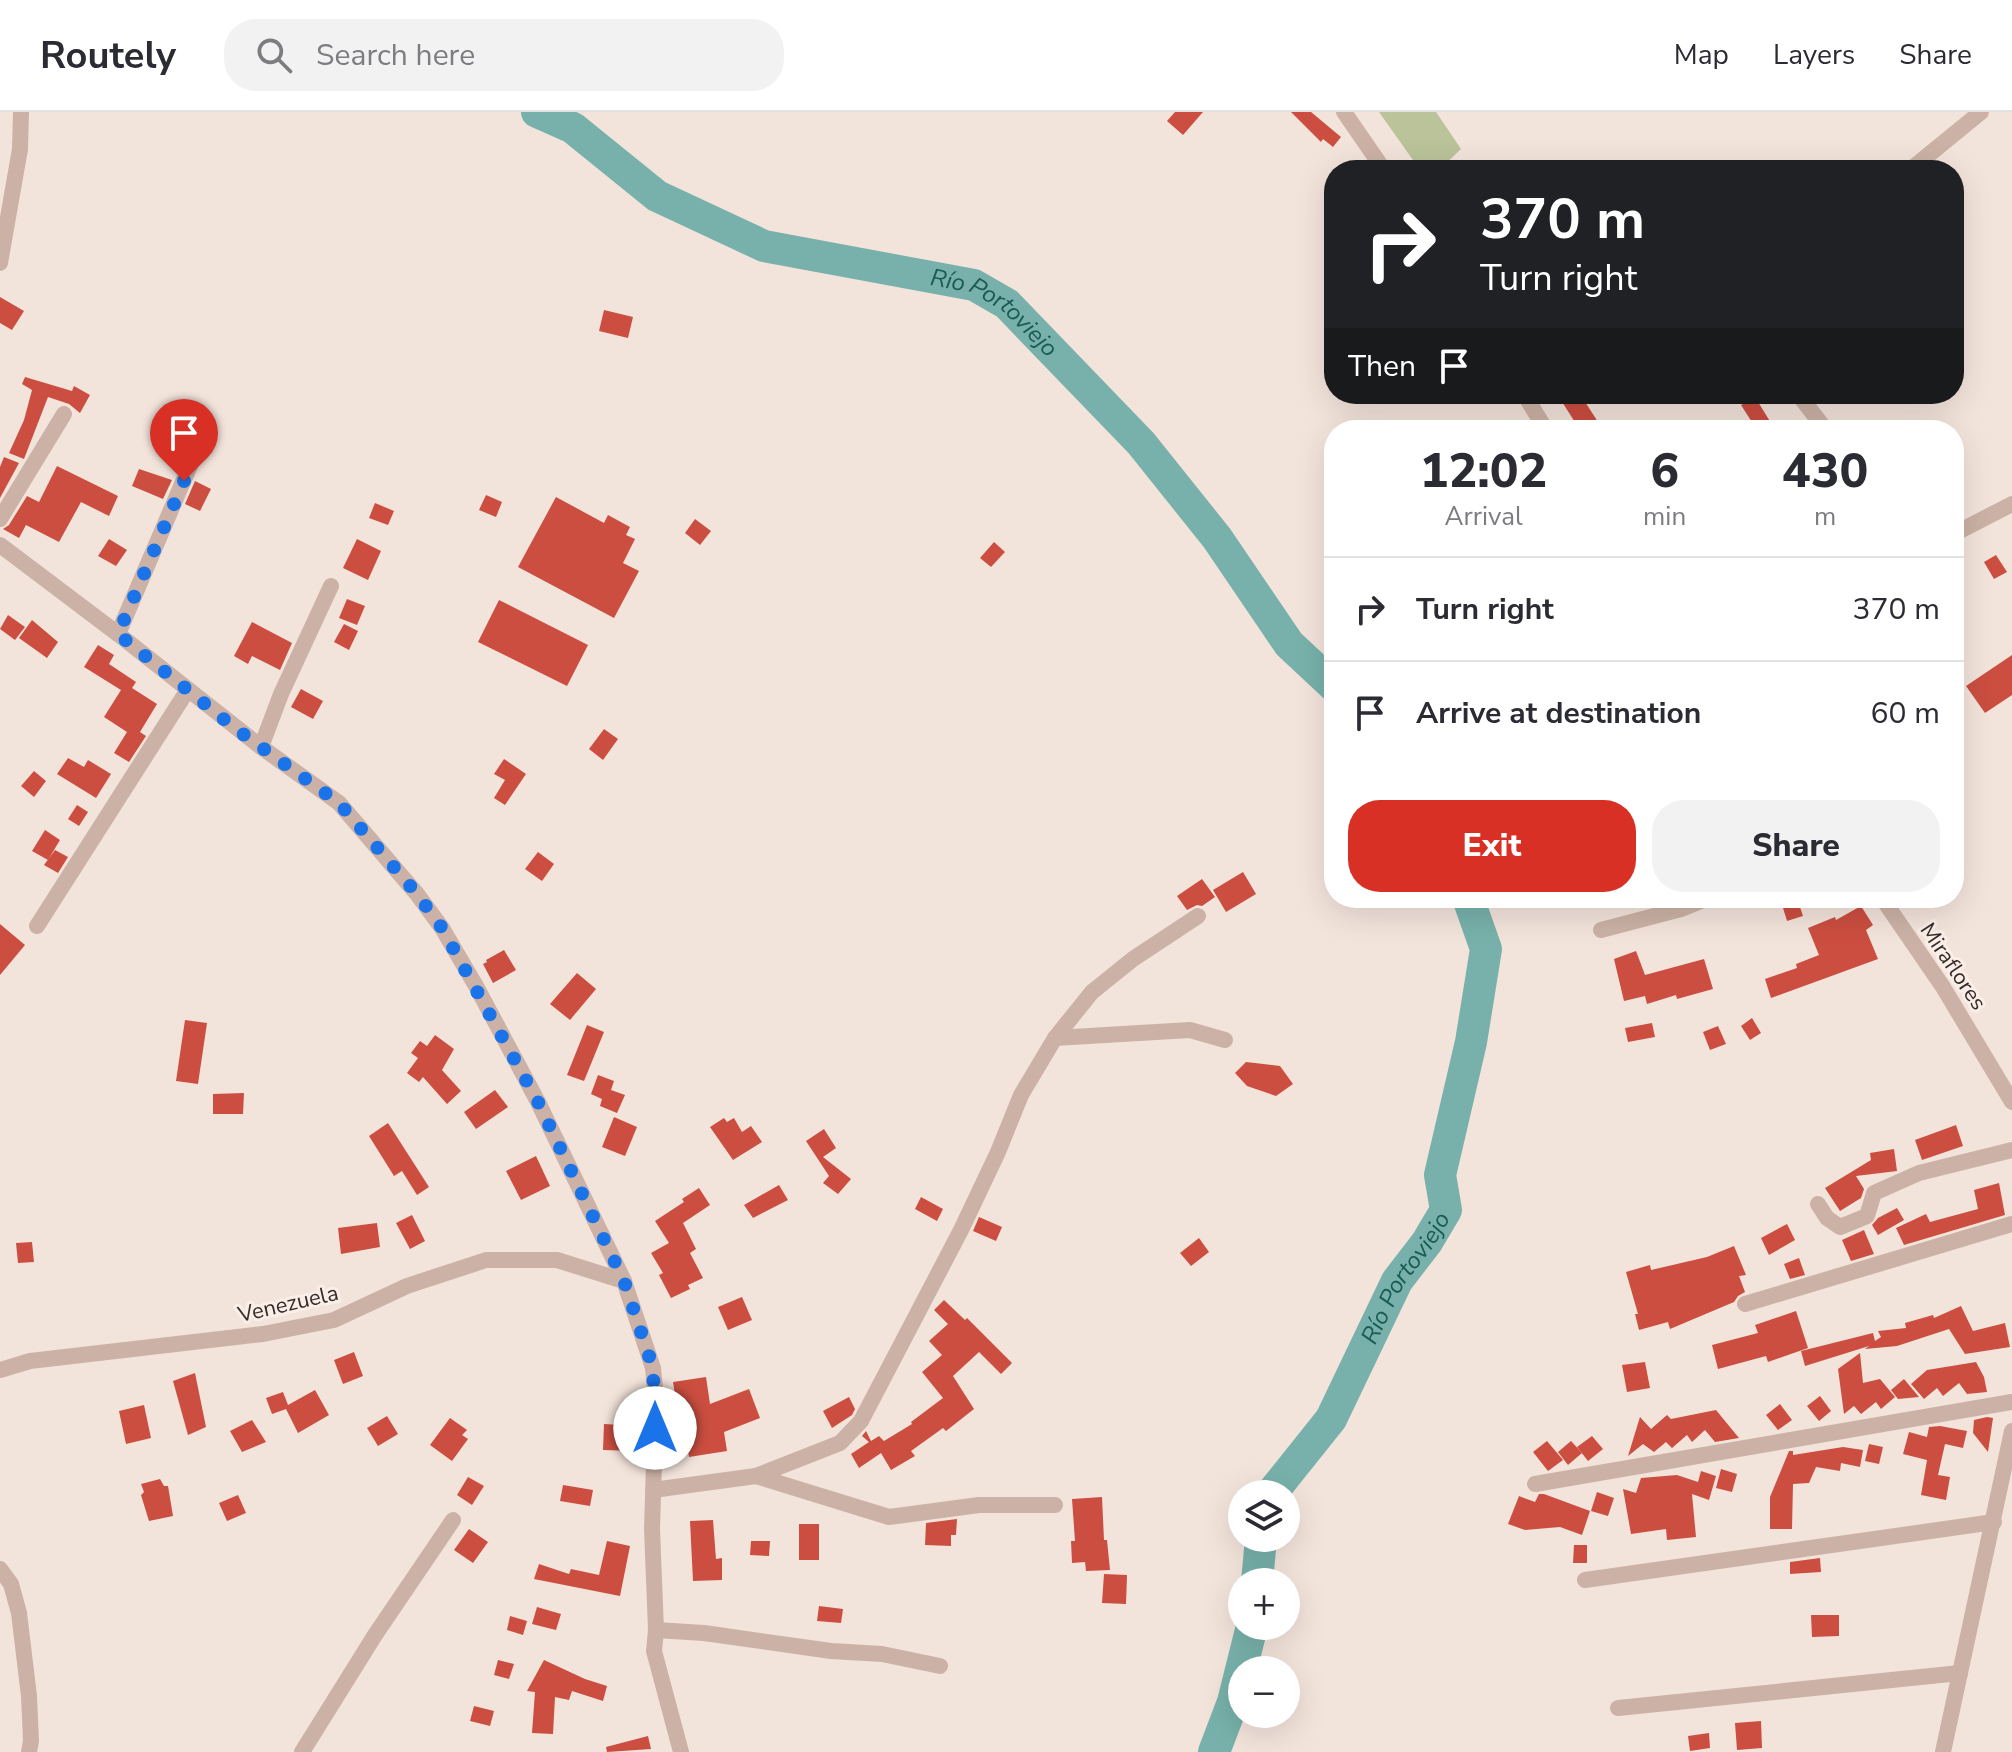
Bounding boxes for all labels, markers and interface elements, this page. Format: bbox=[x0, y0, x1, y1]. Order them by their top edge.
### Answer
search box bbox=[224, 19, 784, 91]
text: Routely bbox=[40, 30, 176, 81]
icon: search bbox=[252, 33, 296, 77]
text: Search here bbox=[316, 35, 475, 76]
text: Map bbox=[1674, 36, 1729, 74]
text: Layers bbox=[1773, 36, 1855, 74]
text: Share bbox=[1899, 36, 1972, 74]
text: 370 m bbox=[1480, 181, 1645, 258]
icon: right bbox=[1348, 192, 1452, 296]
text: Turn right bbox=[1480, 254, 1637, 303]
water label: Río Portoviejo bbox=[928, 261, 1065, 364]
icon: arrive bbox=[1432, 344, 1476, 388]
text: Then bbox=[1348, 346, 1416, 387]
pin bbox=[150, 399, 218, 481]
icon: arrive bbox=[162, 411, 206, 455]
text: 12:02 bbox=[1420, 438, 1547, 504]
text: 6 bbox=[1650, 438, 1679, 504]
text: 430 bbox=[1782, 438, 1868, 504]
text: Arrival bbox=[1444, 499, 1523, 534]
text: min bbox=[1643, 499, 1686, 534]
text: m bbox=[1814, 499, 1836, 534]
icon: right bbox=[1348, 587, 1392, 631]
text: Turn right bbox=[1416, 589, 1554, 630]
text: 370 m bbox=[1853, 589, 1940, 630]
icon: arrive bbox=[1348, 691, 1392, 735]
text: Arrive at destination bbox=[1416, 693, 1701, 734]
text: 60 m bbox=[1871, 693, 1940, 734]
button: Exit bbox=[1348, 800, 1636, 892]
button: Share bbox=[1652, 800, 1940, 892]
street label: Miraflores bbox=[1913, 917, 1993, 1016]
water label: Río Portoviejo bbox=[1353, 1206, 1457, 1349]
street label: Venezuela bbox=[234, 1278, 341, 1330]
position arrow bbox=[613, 1386, 697, 1470]
map controls bbox=[1228, 1480, 1300, 1728]
button: layers bbox=[1228, 1480, 1300, 1552]
button: + bbox=[1228, 1568, 1300, 1640]
button: − bbox=[1228, 1656, 1300, 1728]

